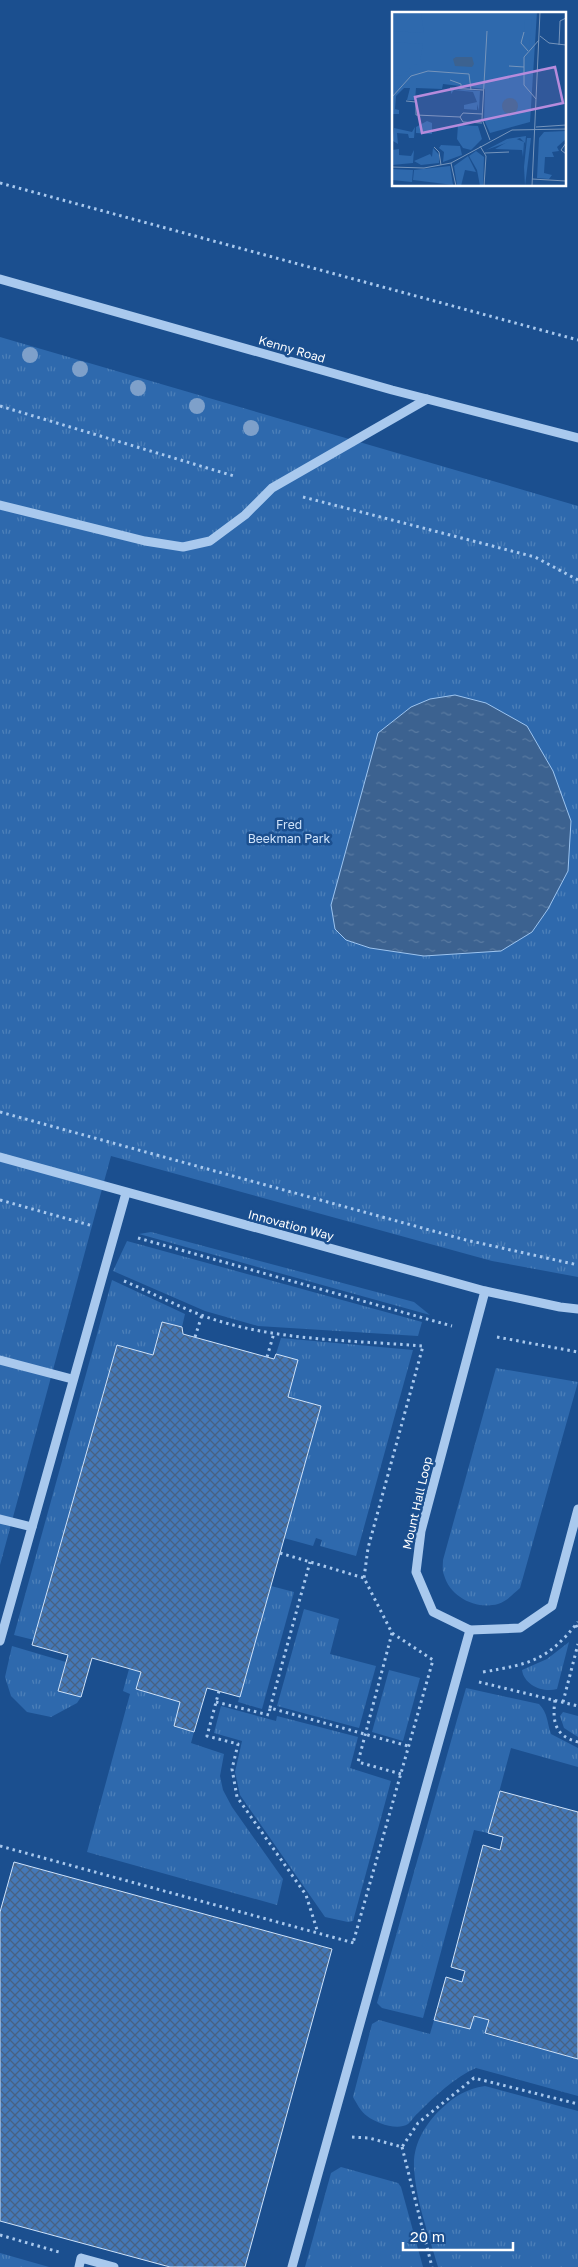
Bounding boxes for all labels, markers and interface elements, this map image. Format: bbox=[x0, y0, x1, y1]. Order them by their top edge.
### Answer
inset map bbox=[392, 12, 566, 186]
street label: Kenny Road bbox=[257, 332, 327, 366]
park label: Fred Beekman Park bbox=[248, 817, 330, 846]
street label: Innovation Way bbox=[246, 1206, 336, 1244]
street label: Mount Hall Loop bbox=[399, 1455, 435, 1551]
scale bar bbox=[403, 2220, 513, 2252]
text: 20 m bbox=[410, 2227, 445, 2245]

